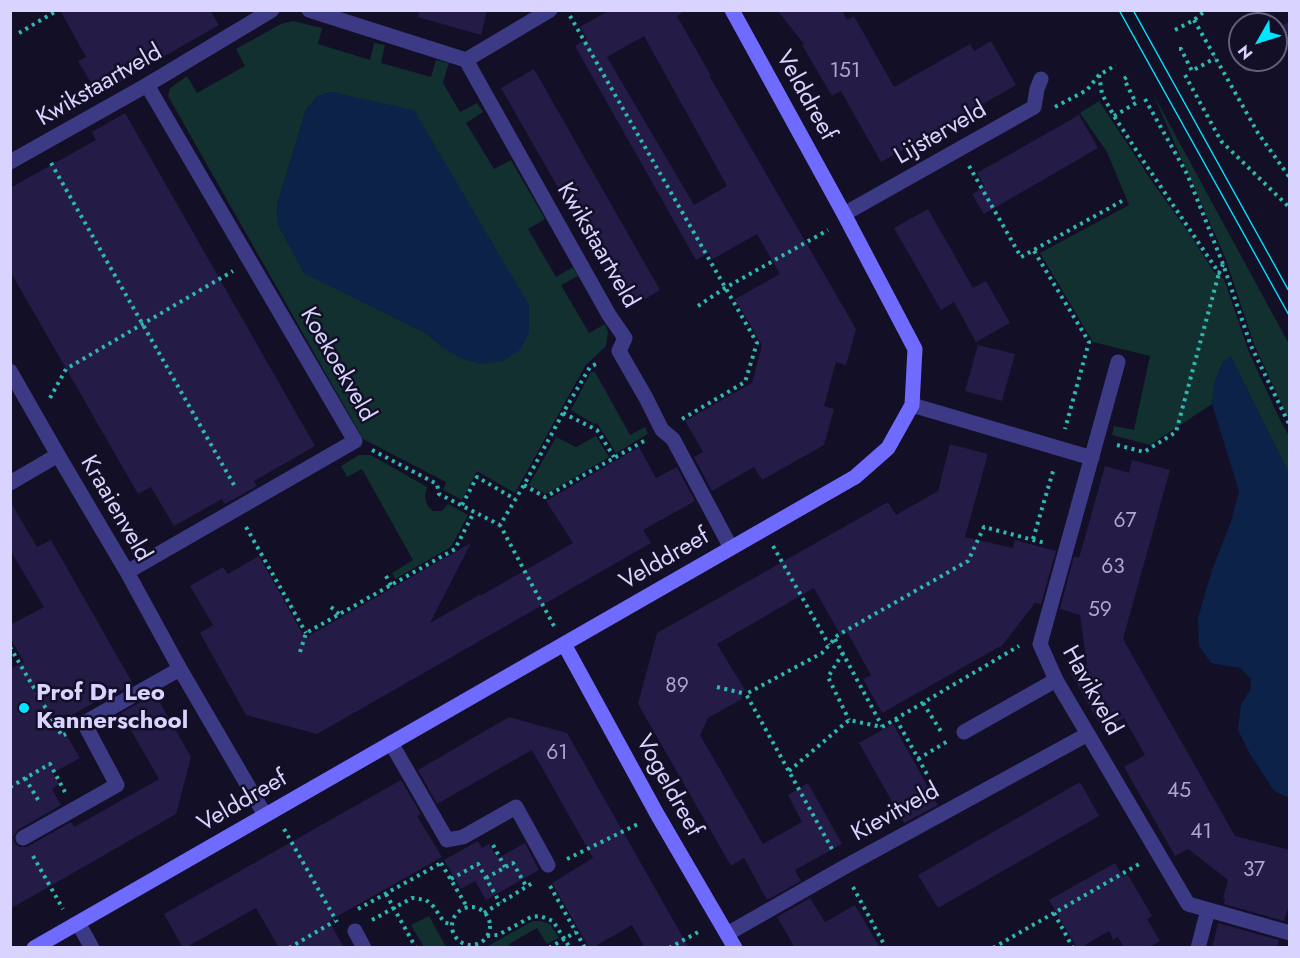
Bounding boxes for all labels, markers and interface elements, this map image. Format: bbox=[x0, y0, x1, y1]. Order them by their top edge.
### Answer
north arrow bbox=[1228, 12, 1288, 72]
street label: Kwikstaartveld bbox=[32, 39, 168, 133]
text: N bbox=[1232, 40, 1258, 65]
street label: Velddreef bbox=[769, 46, 841, 146]
house number: 151 bbox=[830, 59, 860, 85]
street label: Lijsterveld bbox=[890, 96, 992, 172]
street label: Kwikstaartveld bbox=[550, 178, 644, 314]
street label: Koekoekveld bbox=[293, 303, 381, 427]
street label: Kraaienveld bbox=[73, 451, 157, 567]
house number: 67 bbox=[1113, 509, 1137, 535]
street label: Velddreef bbox=[615, 523, 715, 597]
house number: 63 bbox=[1101, 555, 1125, 581]
house number: 59 bbox=[1088, 598, 1112, 624]
street label: Havikveld bbox=[1055, 641, 1127, 741]
house number: 89 bbox=[665, 674, 689, 700]
place label: Prof Dr Leo Kannerschool bbox=[36, 680, 188, 736]
marker: Prof Dr Leo Kannerschool bbox=[17, 701, 31, 715]
street label: Vogeldreef bbox=[628, 730, 708, 842]
house number: 61 bbox=[546, 741, 568, 767]
street label: Velddreef bbox=[193, 765, 293, 839]
street label: Kievitveld bbox=[847, 777, 945, 849]
house number: 45 bbox=[1167, 779, 1191, 805]
house number: 41 bbox=[1190, 820, 1212, 846]
house number: 37 bbox=[1243, 858, 1265, 884]

